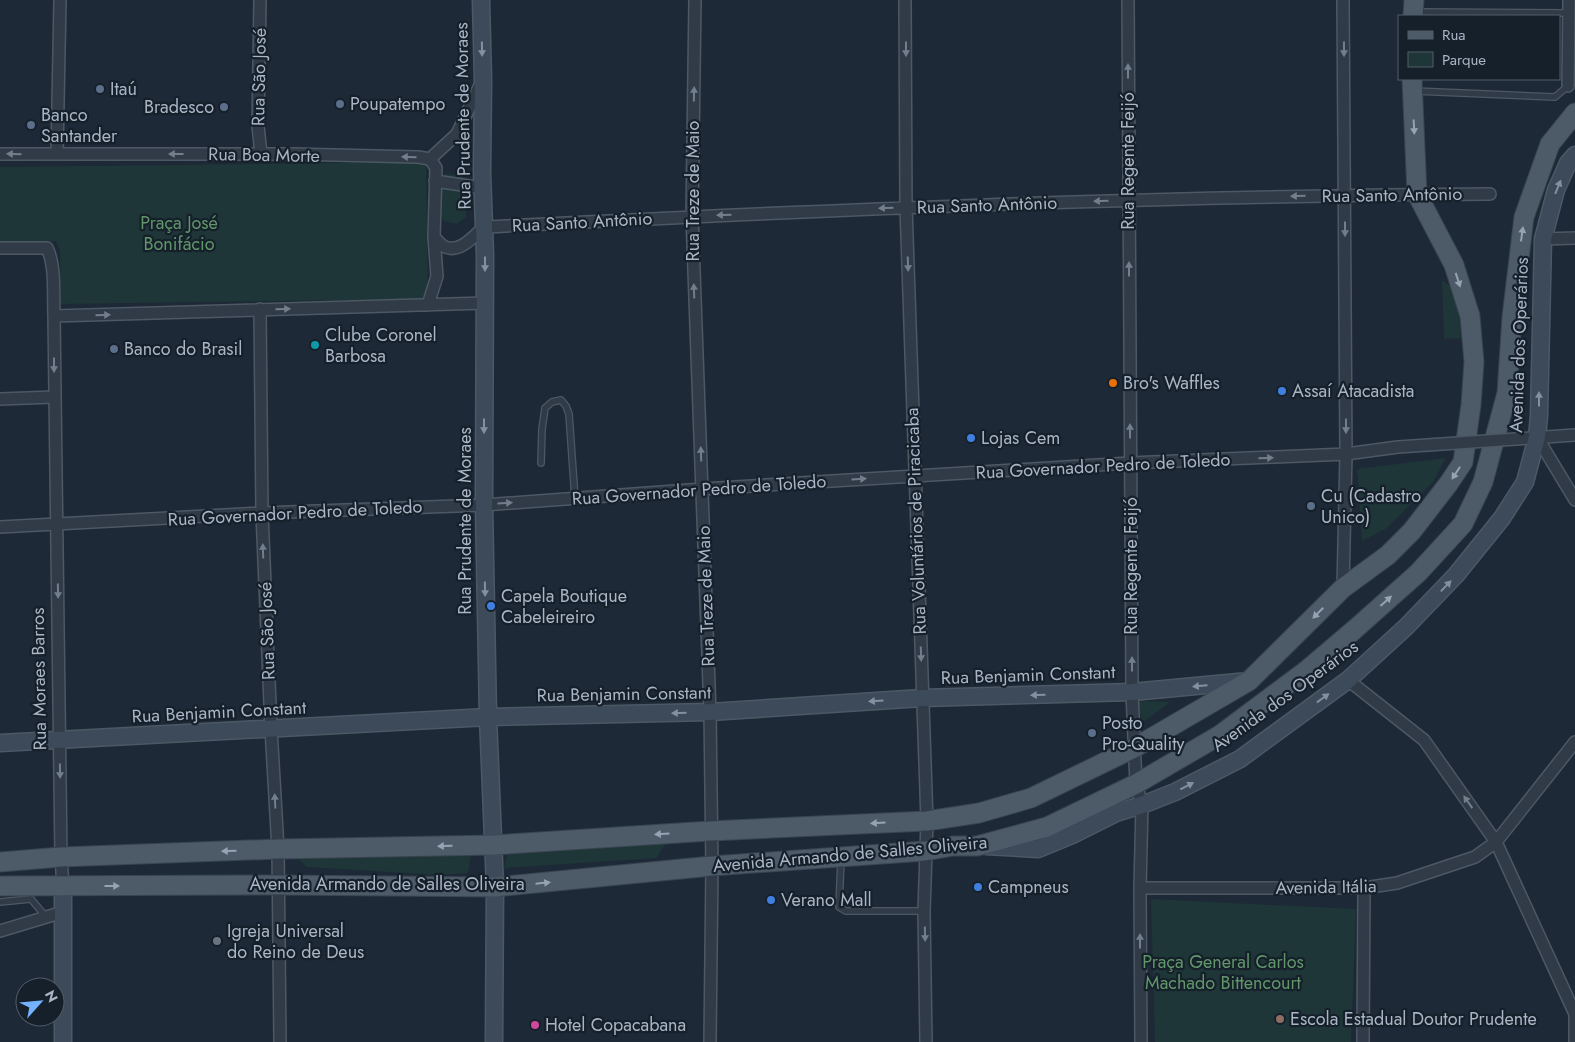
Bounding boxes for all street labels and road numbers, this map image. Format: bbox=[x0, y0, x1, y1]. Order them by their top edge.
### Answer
street label: Rua Prudente de Moraes bbox=[448, 22, 478, 210]
street label: Rua São José bbox=[245, 28, 273, 126]
street label: Rua Regente Feijó bbox=[1115, 92, 1141, 230]
street label: Rua Treze de Maio bbox=[680, 120, 706, 261]
street label: Rua Boa Morte bbox=[208, 141, 320, 169]
street label: Rua Santo Antônio bbox=[1322, 181, 1463, 209]
street label: Rua Santo Antônio bbox=[916, 190, 1058, 220]
street label: Rua Santo Antônio bbox=[511, 205, 653, 239]
street label: Avenida dos Operários bbox=[1503, 257, 1535, 433]
street label: Rua Voluntários de Piracicaba bbox=[899, 407, 933, 635]
street label: Rua Prudente de Moraes bbox=[452, 427, 478, 615]
street label: Rua Governador Pedro de Toledo bbox=[975, 446, 1231, 486]
street label: Rua Governador Pedro de Toledo bbox=[571, 468, 827, 512]
street label: Rua Governador Pedro de Toledo bbox=[167, 493, 423, 533]
street label: Rua Regente Feijó bbox=[1118, 497, 1144, 635]
street label: Rua Treze de Maio bbox=[691, 525, 721, 667]
street label: Rua São José bbox=[252, 582, 282, 680]
street label: Rua Moraes Barros bbox=[25, 607, 53, 751]
street label: Avenida dos Operários bbox=[1206, 634, 1364, 758]
street label: Rua Benjamin Constant bbox=[940, 659, 1116, 691]
street label: Rua Benjamin Constant bbox=[536, 679, 712, 709]
street label: Rua Benjamin Constant bbox=[131, 694, 308, 730]
street label: Avenida Armando de Salles Oliveira bbox=[712, 829, 988, 879]
street label: Avenida Armando de Salles Oliveira bbox=[249, 871, 525, 897]
street label: Avenida Itália bbox=[1275, 873, 1377, 901]

